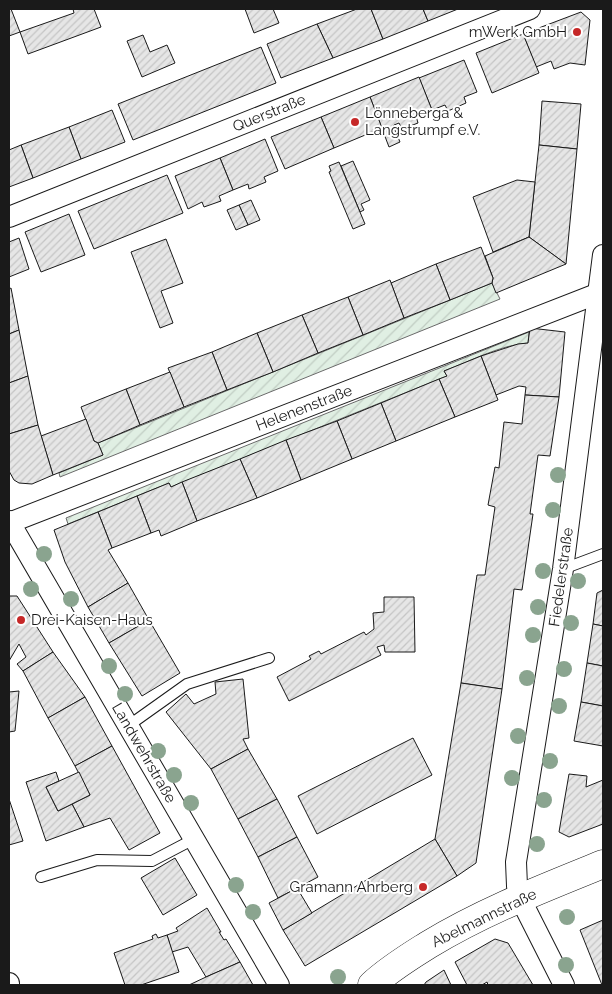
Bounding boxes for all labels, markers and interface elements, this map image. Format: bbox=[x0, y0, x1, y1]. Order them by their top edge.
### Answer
place label: mWerk GmbH bbox=[469, 23, 567, 41]
marker: mWerk GmbH bbox=[571, 26, 583, 38]
street label: Querstraße bbox=[230, 90, 308, 136]
place label: Lönneberga & Langstrumpf e.V. bbox=[365, 104, 480, 139]
marker: Lönneberga & Langstrumpf e.V. bbox=[349, 116, 361, 128]
street label: Helenenstraße bbox=[253, 381, 355, 435]
street label: Fiedelerstraße bbox=[545, 526, 577, 628]
place label: Drei-Kaisen-Haus bbox=[31, 611, 153, 629]
marker: Drei-Kaisen-Haus bbox=[15, 614, 27, 626]
street label: Landwehrstraße bbox=[108, 700, 180, 806]
place label: Gramann Ahrberg bbox=[290, 878, 413, 896]
marker: Gramann Ahrberg bbox=[417, 881, 429, 893]
street label: Abelmannstraße bbox=[429, 885, 540, 951]

